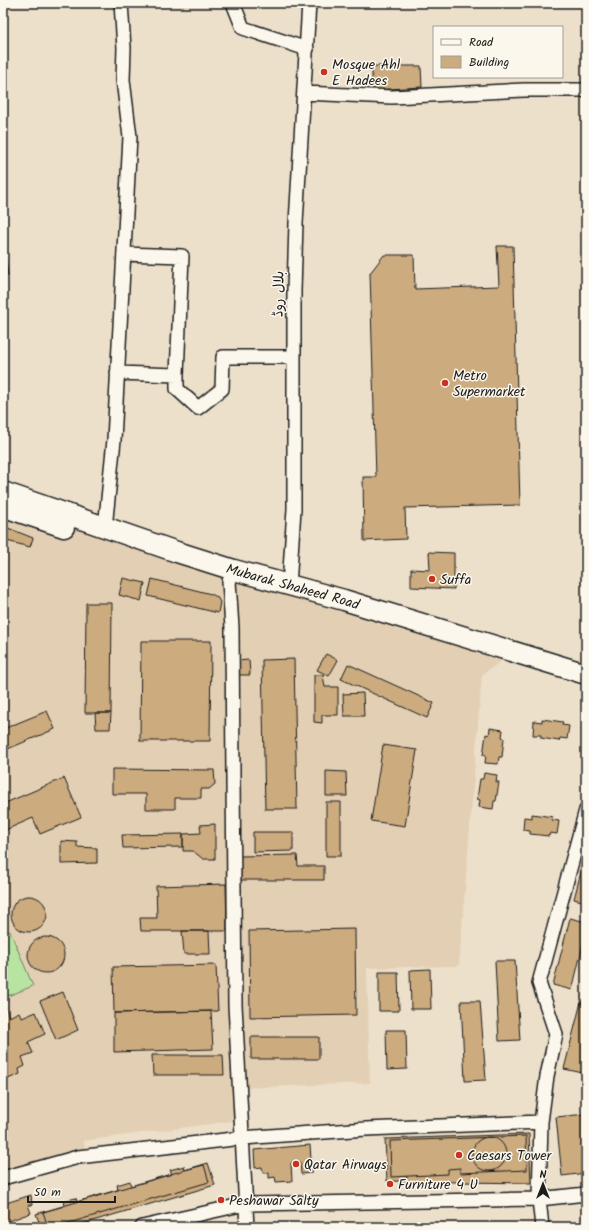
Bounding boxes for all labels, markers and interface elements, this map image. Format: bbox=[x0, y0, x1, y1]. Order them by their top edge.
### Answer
legend bbox=[433, 26, 563, 78]
text: Road bbox=[469, 33, 494, 52]
text: Building bbox=[469, 53, 509, 72]
place label: Mosque Ahl E Hadees bbox=[332, 54, 401, 92]
marker: Mosque Ahl E Hadees bbox=[319, 67, 329, 77]
street label: بلال روڈ bbox=[268, 271, 290, 317]
place label: Metro Supermarket bbox=[453, 365, 526, 403]
marker: Metro Supermarket bbox=[440, 378, 450, 388]
street label: Mubarak Shaheed Road bbox=[223, 558, 363, 616]
place label: Suffa bbox=[440, 569, 471, 591]
marker: Suffa bbox=[427, 574, 437, 584]
place label: Caesars Tower bbox=[467, 1145, 553, 1167]
marker: Caesars Tower bbox=[454, 1150, 464, 1160]
place label: Qatar Airways bbox=[304, 1154, 387, 1176]
marker: Qatar Airways bbox=[291, 1159, 301, 1169]
north arrow bbox=[523, 1164, 563, 1204]
text: N bbox=[540, 1166, 547, 1184]
place label: Furniture 4 U bbox=[398, 1174, 478, 1196]
scale bar bbox=[28, 1178, 115, 1204]
marker: Furniture 4 U bbox=[385, 1179, 395, 1189]
text: 50 m bbox=[34, 1183, 61, 1202]
place label: Peshawar Salty bbox=[229, 1190, 319, 1212]
marker: Peshawar Salty bbox=[216, 1195, 226, 1205]

